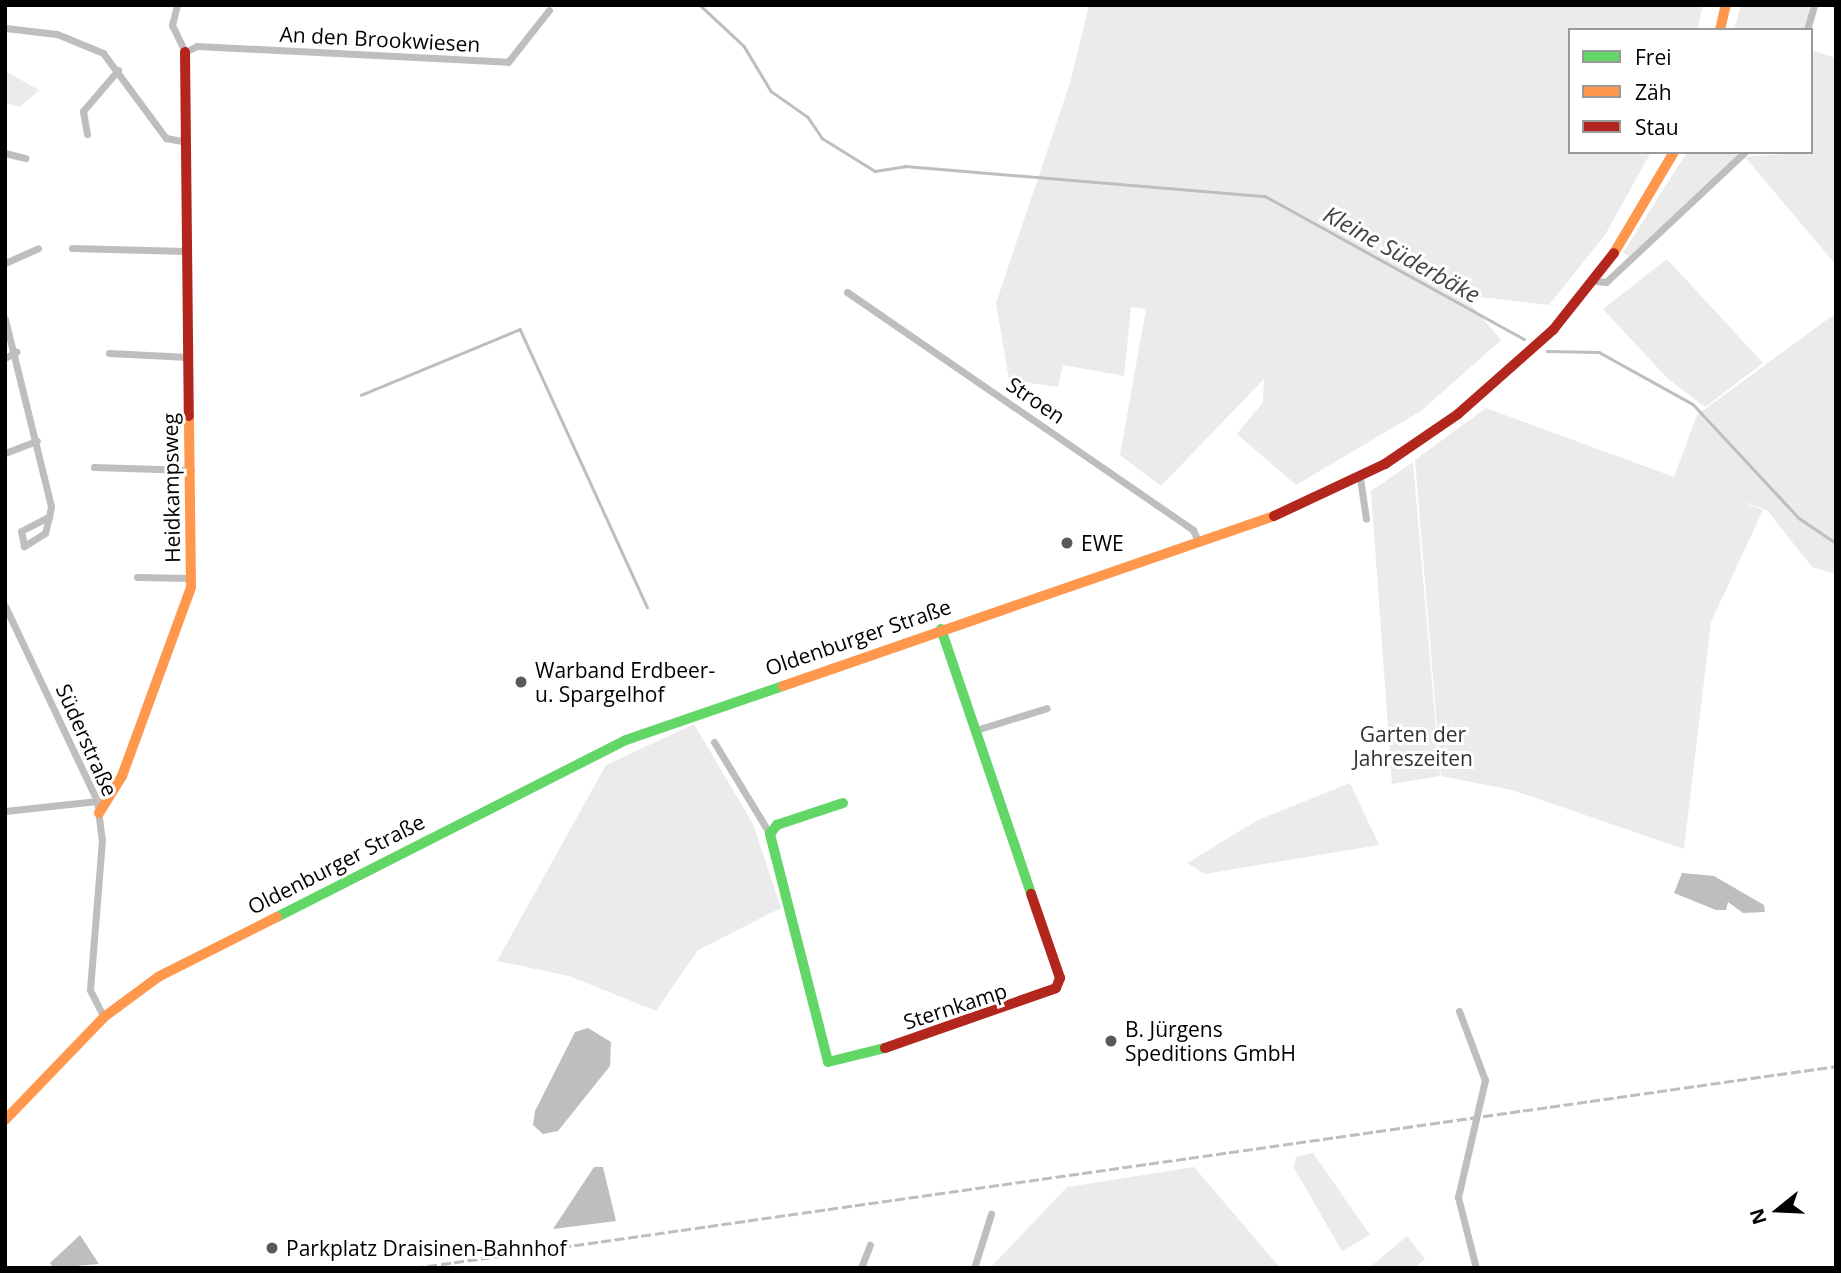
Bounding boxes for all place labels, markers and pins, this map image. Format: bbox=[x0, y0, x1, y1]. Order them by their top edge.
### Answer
place label: EWE bbox=[1081, 530, 1124, 556]
marker: EWE bbox=[1059, 535, 1075, 551]
place label: Warband Erdbeer- u. Spargelhof bbox=[535, 657, 715, 707]
marker: Warband Erdbeer- u. Spargelhof bbox=[513, 674, 529, 690]
place label: B. Jürgens Speditions GmbH bbox=[1125, 1016, 1296, 1066]
marker: B. Jürgens Speditions GmbH bbox=[1103, 1033, 1119, 1049]
place label: Parkplatz Draisinen-Bahnhof bbox=[286, 1235, 566, 1261]
marker: Parkplatz Draisinen-Bahnhof bbox=[264, 1240, 280, 1256]

